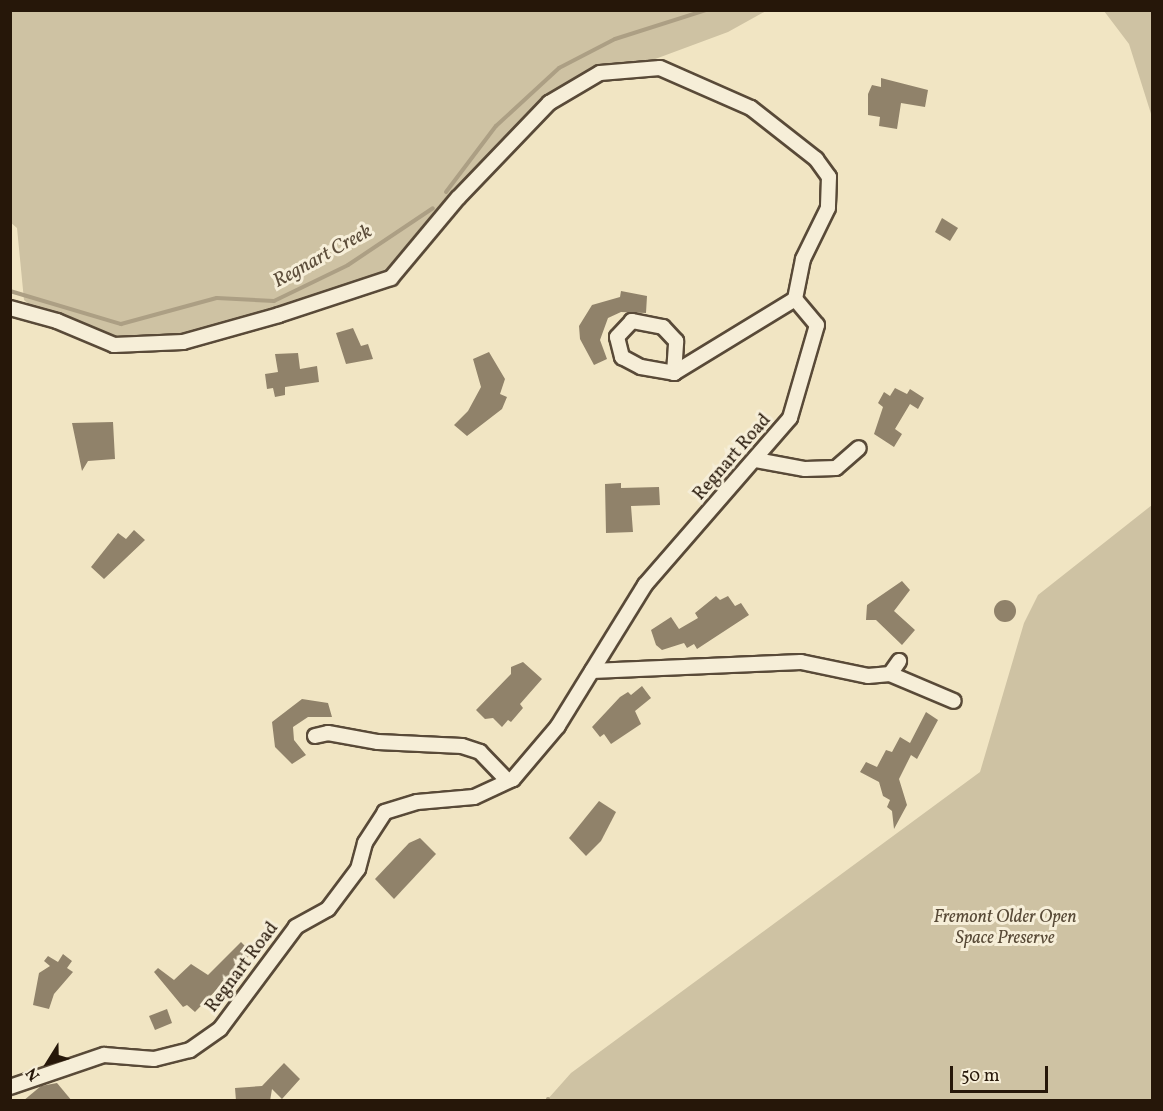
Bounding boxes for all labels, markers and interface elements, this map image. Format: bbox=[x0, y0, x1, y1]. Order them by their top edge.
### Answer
water label: Regnart Creek bbox=[269, 220, 377, 294]
street label: Regnart Road bbox=[690, 410, 776, 506]
park label: Fremont Older Open Space Preserve bbox=[933, 908, 1077, 950]
street label: Regnart Road bbox=[202, 919, 284, 1017]
north arrow bbox=[18, 1033, 78, 1093]
scale bar bbox=[953, 1054, 1050, 1092]
text: N bbox=[21, 1063, 46, 1085]
text: 50 m bbox=[961, 1064, 1000, 1089]

